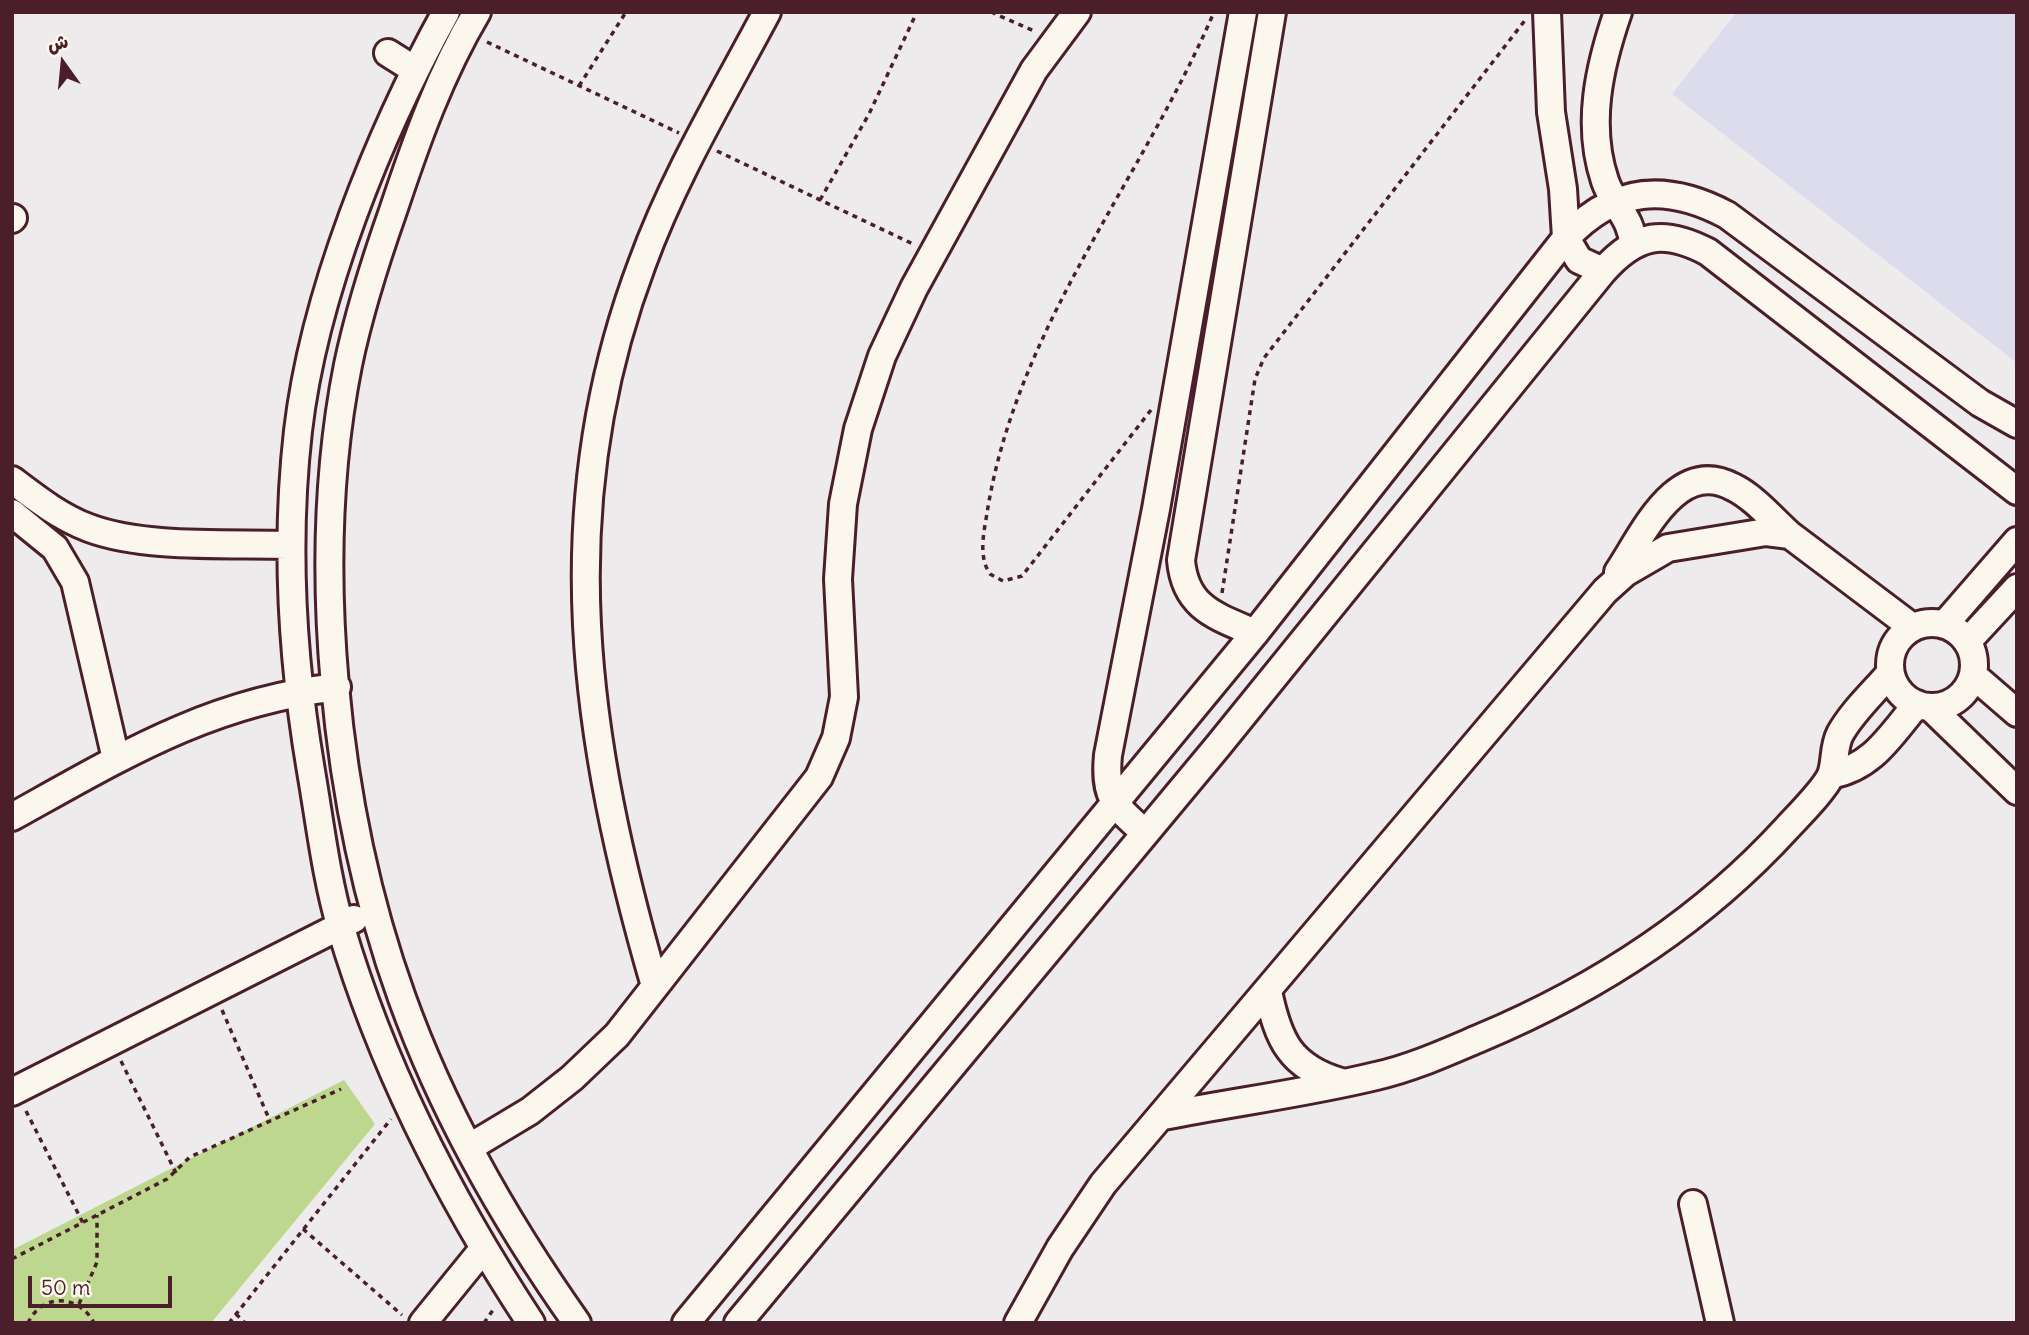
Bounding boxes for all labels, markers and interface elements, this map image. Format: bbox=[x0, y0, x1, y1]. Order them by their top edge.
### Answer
north arrow bbox=[28, 28, 98, 98]
text: ش bbox=[44, 28, 71, 57]
scale bar bbox=[32, 1262, 175, 1306]
text: 50 m bbox=[41, 1274, 90, 1301]

